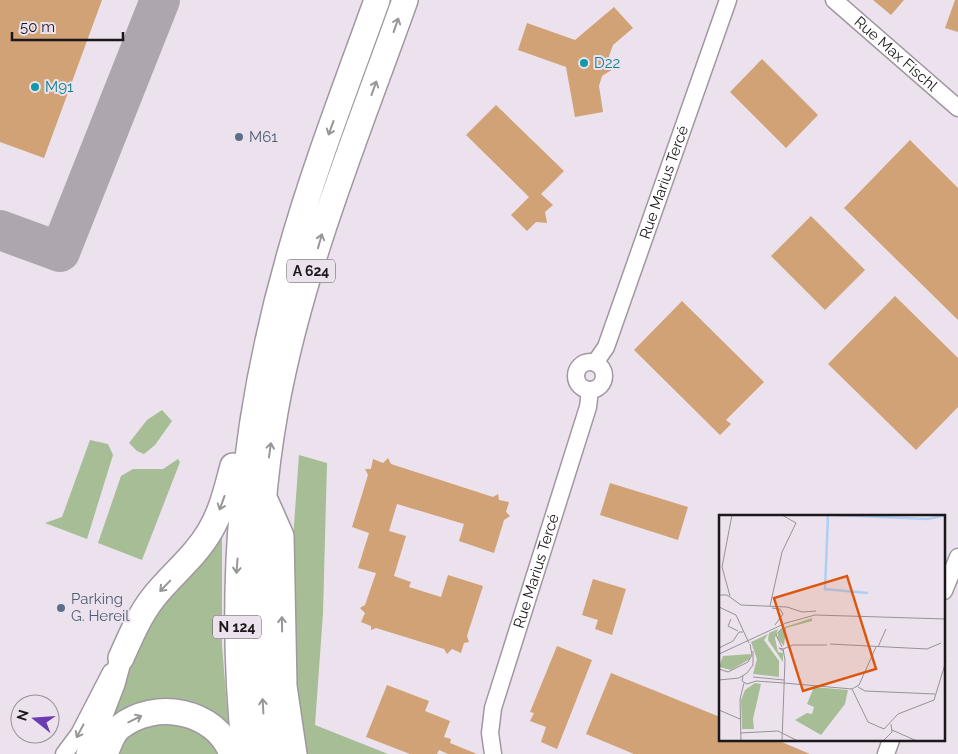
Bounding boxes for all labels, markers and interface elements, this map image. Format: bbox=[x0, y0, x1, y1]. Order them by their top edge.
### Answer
scale bar bbox=[12, 10, 124, 42]
street label: Rue Max Fischl bbox=[851, 13, 942, 96]
text: 50 m bbox=[20, 18, 55, 36]
one-way arrow bbox=[392, 18, 401, 33]
place label: D22 bbox=[594, 54, 621, 72]
marker: D22 bbox=[578, 57, 590, 69]
place label: M91 bbox=[45, 78, 74, 96]
one-way arrow bbox=[369, 80, 379, 96]
marker: M91 bbox=[29, 81, 41, 93]
one-way arrow bbox=[326, 120, 336, 136]
street label: Rue Marius Tercé bbox=[636, 123, 692, 241]
place label: M61 bbox=[249, 128, 278, 146]
marker: M61 bbox=[233, 131, 245, 143]
one-way arrow bbox=[315, 233, 325, 249]
road number: A 624 bbox=[287, 260, 335, 282]
one-way arrow bbox=[265, 442, 275, 458]
one-way arrow bbox=[217, 495, 226, 510]
street label: Rue Marius Tercé bbox=[510, 511, 563, 630]
inset map bbox=[719, 515, 946, 742]
one-way arrow bbox=[233, 558, 242, 574]
one-way arrow bbox=[159, 579, 171, 592]
place label: Parking G. Hereil bbox=[71, 590, 130, 625]
marker: Parking G. Hereil bbox=[55, 602, 67, 614]
road number: N 124 bbox=[213, 616, 261, 638]
one-way arrow bbox=[277, 616, 286, 632]
north arrow bbox=[10, 694, 60, 744]
one-way arrow bbox=[259, 698, 268, 714]
text: N bbox=[13, 708, 32, 723]
one-way arrow bbox=[127, 713, 142, 723]
one-way arrow bbox=[75, 724, 85, 739]

